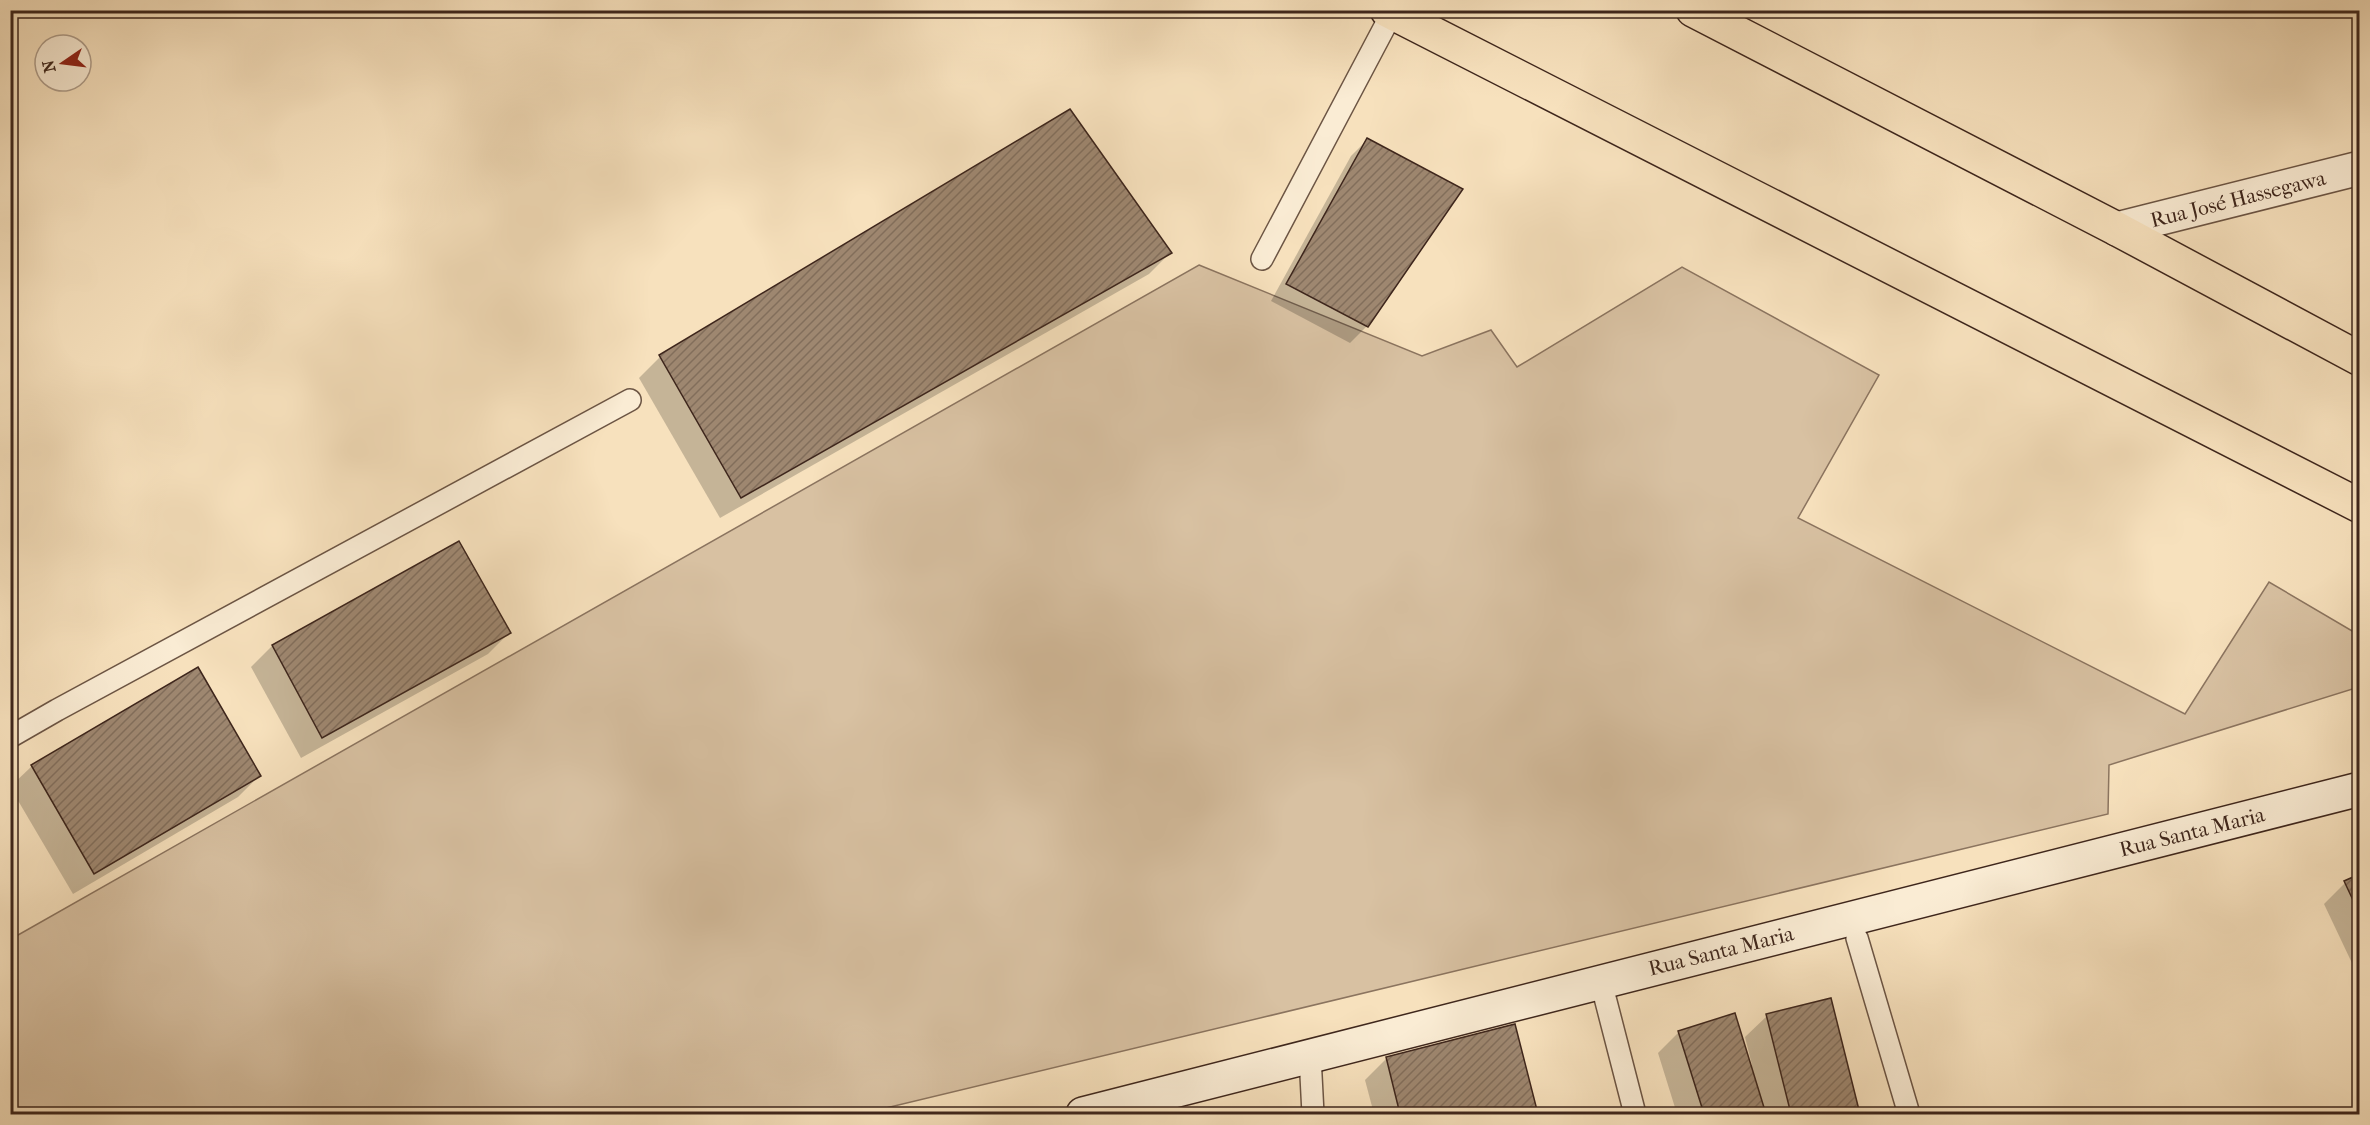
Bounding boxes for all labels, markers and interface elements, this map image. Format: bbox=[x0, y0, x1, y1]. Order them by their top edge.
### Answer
north arrow bbox=[33, 33, 93, 93]
text: N bbox=[38, 57, 60, 75]
street label: Rua José Hassegawa bbox=[2148, 166, 2328, 232]
street label: Rua Santa Maria bbox=[2117, 802, 2268, 862]
street label: Rua Santa Maria bbox=[1646, 921, 1797, 981]

